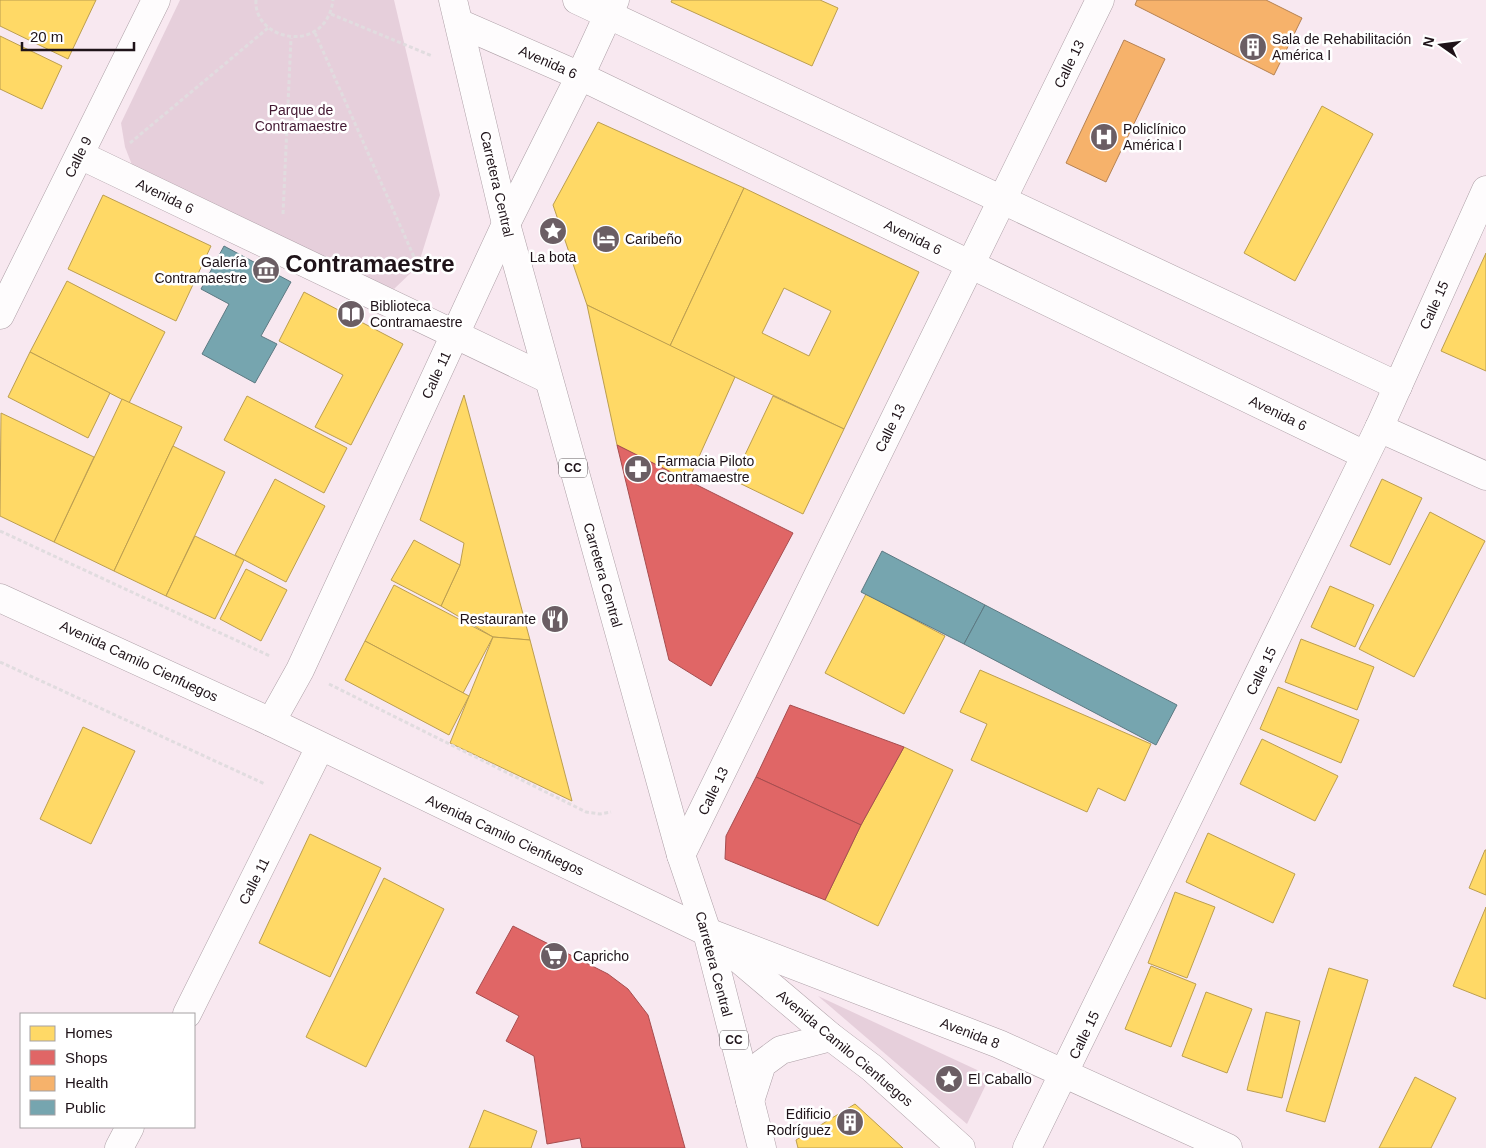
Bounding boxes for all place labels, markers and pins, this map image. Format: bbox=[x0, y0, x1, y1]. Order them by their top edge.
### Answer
place label: Sala de Rehabilitación América I bbox=[1272, 31, 1411, 63]
building icon: Sala de Rehabilitación América I bbox=[1238, 32, 1268, 62]
place label: Policlínico América I bbox=[1123, 121, 1186, 153]
hospital icon: Policlínico América I bbox=[1089, 122, 1119, 152]
place icon: La bota bbox=[538, 216, 568, 246]
hotel icon: Caribeño bbox=[591, 224, 621, 254]
place label: Caribeño bbox=[625, 231, 682, 247]
place label: La bota bbox=[530, 249, 577, 265]
place label: Galería Contramaestre bbox=[154, 254, 247, 286]
museum icon: Galería Contramaestre bbox=[251, 255, 281, 285]
place label: Biblioteca Contramaestre bbox=[370, 298, 463, 330]
library icon: Biblioteca Contramaestre bbox=[336, 299, 366, 329]
place label: Farmacia Piloto Contramaestre bbox=[657, 453, 754, 485]
pharmacy icon: Farmacia Piloto Contramaestre bbox=[623, 454, 653, 484]
restaurant icon: Restaurante bbox=[540, 604, 570, 634]
place label: Restaurante bbox=[460, 611, 536, 627]
supermarket icon: Capricho bbox=[539, 941, 569, 971]
place label: Capricho bbox=[573, 948, 629, 964]
place icon: El Caballo bbox=[934, 1064, 964, 1094]
place label: El Caballo bbox=[968, 1071, 1032, 1087]
place label: Edificio Rodríguez bbox=[766, 1106, 831, 1138]
building icon: Edificio Rodríguez bbox=[835, 1107, 865, 1137]

